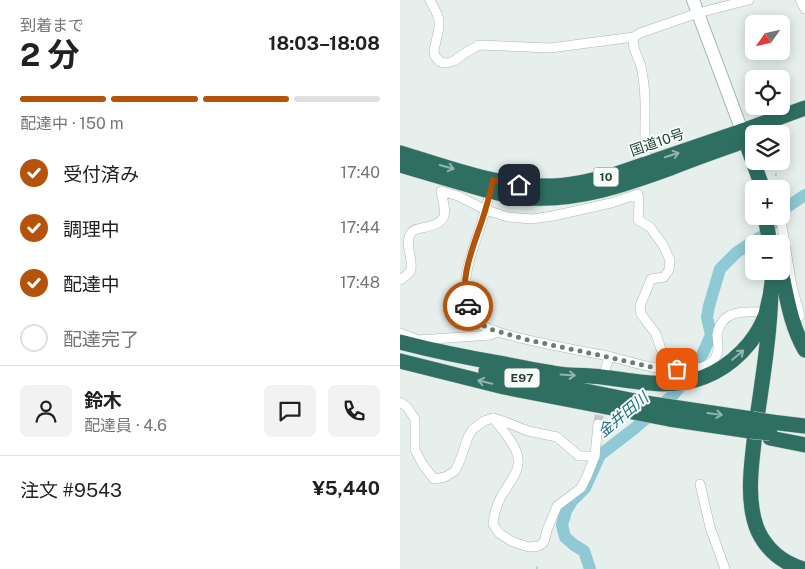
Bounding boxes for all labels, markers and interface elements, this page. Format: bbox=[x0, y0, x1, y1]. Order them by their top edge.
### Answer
north arrow bbox=[745, 15, 790, 60]
map controls bbox=[745, 15, 790, 280]
text: 到着まで bbox=[20, 16, 84, 35]
text: 18:03–18:08 bbox=[268, 32, 380, 54]
text: 2 分 bbox=[20, 36, 80, 73]
button: locate bbox=[745, 70, 790, 115]
text: 配達中 · 150 m bbox=[20, 114, 124, 133]
street label: 国道10号 bbox=[628, 125, 686, 159]
button: layers bbox=[745, 125, 790, 170]
one-way arrow bbox=[664, 149, 680, 159]
icon: check bbox=[20, 159, 48, 187]
one-way arrow bbox=[438, 162, 454, 172]
text: 受付済み bbox=[63, 163, 139, 185]
text: 17:40 bbox=[341, 163, 380, 182]
pin bbox=[498, 164, 540, 206]
road number: 10 bbox=[594, 168, 618, 186]
icon: home bbox=[505, 171, 533, 199]
button: + bbox=[745, 180, 790, 225]
icon: check bbox=[20, 214, 48, 242]
text: 調理中 bbox=[63, 218, 120, 240]
text: 17:44 bbox=[340, 218, 380, 237]
button: − bbox=[745, 235, 790, 280]
icon: check bbox=[20, 269, 48, 297]
text: 配達中 bbox=[63, 273, 120, 295]
text: 17:48 bbox=[340, 273, 380, 292]
courier bbox=[443, 281, 493, 331]
icon: car bbox=[454, 292, 482, 320]
text: 配達完了 bbox=[63, 328, 139, 350]
pin bbox=[656, 348, 698, 390]
one-way arrow bbox=[731, 350, 744, 361]
icon: bag bbox=[663, 355, 691, 383]
road number: E97 bbox=[504, 368, 540, 388]
one-way arrow bbox=[560, 370, 576, 379]
one-way arrow bbox=[478, 377, 494, 386]
button: person bbox=[20, 385, 72, 437]
button: chat bbox=[264, 385, 316, 437]
button: phone bbox=[328, 385, 380, 437]
water label: 金井田川 bbox=[594, 388, 653, 440]
text: 鈴木 bbox=[84, 389, 122, 411]
one-way arrow bbox=[707, 409, 723, 419]
text: 配達員 · 4.6 bbox=[84, 416, 167, 435]
text: ¥5,440 bbox=[312, 477, 380, 499]
text: 注文 #9543 bbox=[20, 479, 122, 501]

